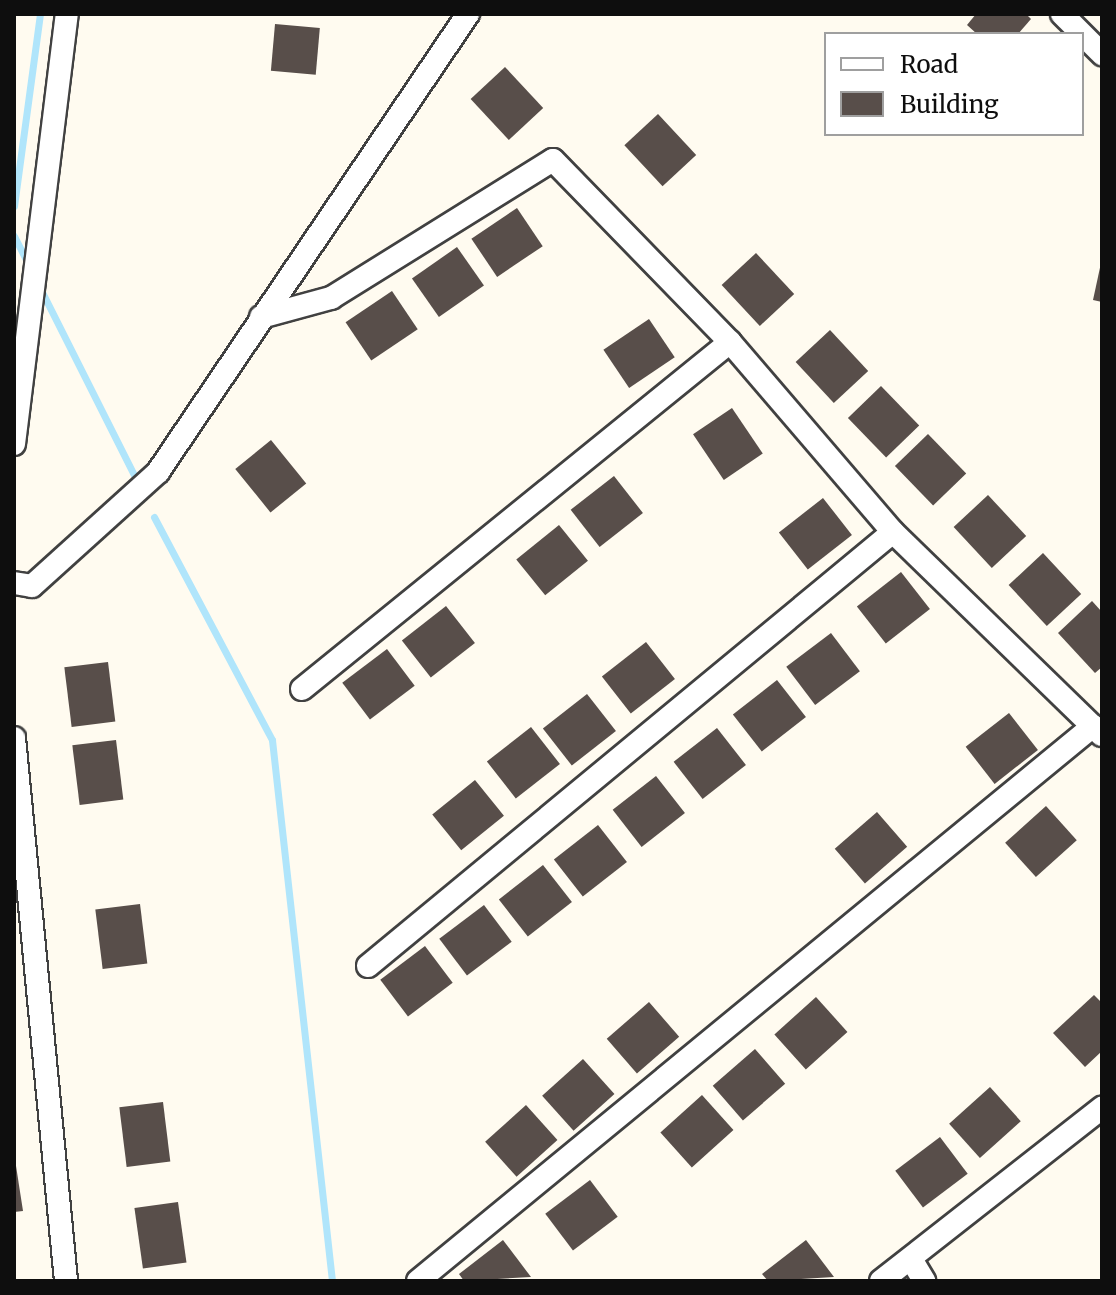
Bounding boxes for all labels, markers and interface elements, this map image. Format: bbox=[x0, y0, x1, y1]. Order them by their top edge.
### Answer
legend bbox=[824, 32, 1084, 136]
text: Road bbox=[900, 49, 958, 80]
text: Building bbox=[900, 89, 999, 120]

